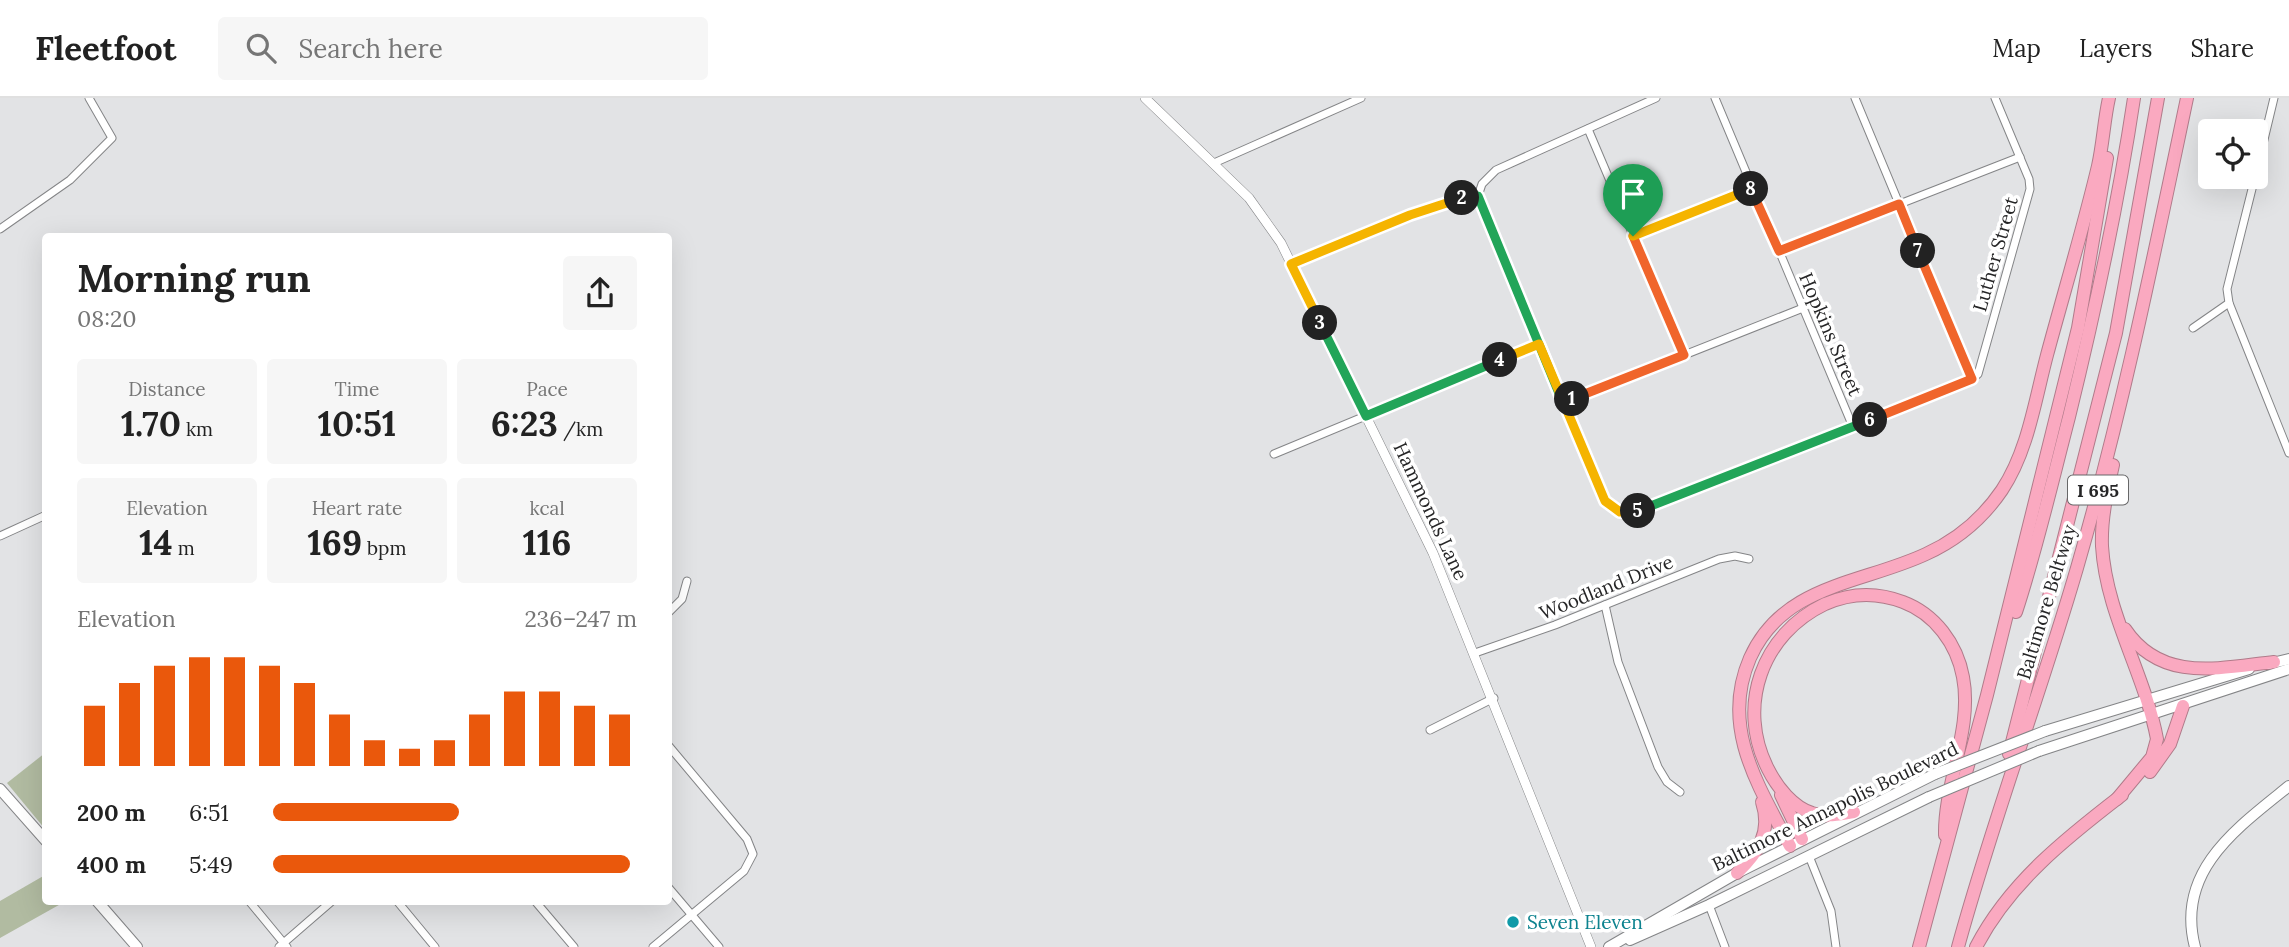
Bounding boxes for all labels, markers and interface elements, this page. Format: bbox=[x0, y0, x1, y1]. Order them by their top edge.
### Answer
search box bbox=[218, 17, 708, 80]
text: Fleetfoot bbox=[35, 27, 176, 69]
icon: search bbox=[242, 29, 280, 67]
text: Search here bbox=[298, 32, 443, 65]
text: Map bbox=[1992, 33, 2041, 64]
text: Layers bbox=[2079, 33, 2152, 64]
text: Share bbox=[2190, 33, 2254, 64]
map controls bbox=[2198, 119, 2268, 189]
button: locate bbox=[2198, 119, 2268, 189]
pin bbox=[1603, 164, 1663, 236]
pin: 8 bbox=[1734, 172, 1768, 206]
icon: arrive bbox=[1614, 175, 1652, 213]
text: 8 bbox=[1745, 176, 1756, 200]
pin: 2 bbox=[1444, 180, 1480, 216]
text: 2 bbox=[1456, 185, 1467, 209]
street label: Luther Street bbox=[1967, 193, 2023, 314]
pin: 7 bbox=[1900, 234, 1936, 268]
text: 7 bbox=[1913, 238, 1922, 262]
text: Morning run bbox=[77, 254, 311, 302]
button: share bbox=[563, 256, 637, 330]
street label: Hopkins Street bbox=[1794, 269, 1868, 400]
text: 08:20 bbox=[77, 304, 137, 333]
pin: 3 bbox=[1302, 306, 1338, 341]
text: 3 bbox=[1314, 310, 1325, 334]
pin: 4 bbox=[1482, 342, 1518, 378]
text: 4 bbox=[1494, 347, 1505, 371]
text: Distance bbox=[128, 377, 206, 401]
text: Time bbox=[335, 377, 379, 401]
text: Pace bbox=[526, 377, 568, 401]
pin: 1 bbox=[1554, 382, 1590, 416]
text: 1 bbox=[1568, 386, 1575, 410]
text: 1.70 bbox=[121, 401, 181, 446]
text: 10:51 bbox=[318, 401, 396, 446]
text: 6:23 bbox=[491, 401, 558, 446]
pin: 6 bbox=[1853, 402, 1888, 438]
text: 6 bbox=[1864, 407, 1875, 431]
text: km bbox=[181, 417, 213, 441]
text: /km bbox=[558, 417, 603, 441]
street label: Hammonds Lane bbox=[1389, 438, 1473, 584]
road number: I 695 bbox=[2068, 476, 2128, 504]
pin: 5 bbox=[1620, 494, 1656, 528]
text: Elevation bbox=[126, 496, 208, 520]
text: Heart rate bbox=[312, 496, 402, 520]
text: kcal bbox=[529, 496, 565, 520]
text: 5 bbox=[1632, 498, 1643, 522]
text: 14 bbox=[139, 520, 173, 565]
text: 169 bbox=[308, 520, 362, 565]
text: 116 bbox=[523, 520, 571, 565]
street label: Baltimore Beltway bbox=[2011, 522, 2081, 682]
text: m bbox=[173, 536, 195, 560]
text: bpm bbox=[362, 536, 406, 560]
street label: Woodland Drive bbox=[1536, 549, 1676, 625]
text: Elevation bbox=[77, 604, 176, 633]
text: 236–247 m bbox=[525, 604, 637, 633]
street label: Baltimore Annapolis Boulevard bbox=[1708, 736, 1962, 876]
text: 200 m bbox=[77, 798, 146, 827]
text: 6:51 bbox=[189, 798, 229, 827]
text: 400 m bbox=[77, 850, 146, 879]
text: 5:49 bbox=[189, 850, 233, 879]
place label: Seven Eleven bbox=[1527, 910, 1643, 934]
marker: Seven Eleven bbox=[1505, 914, 1521, 930]

